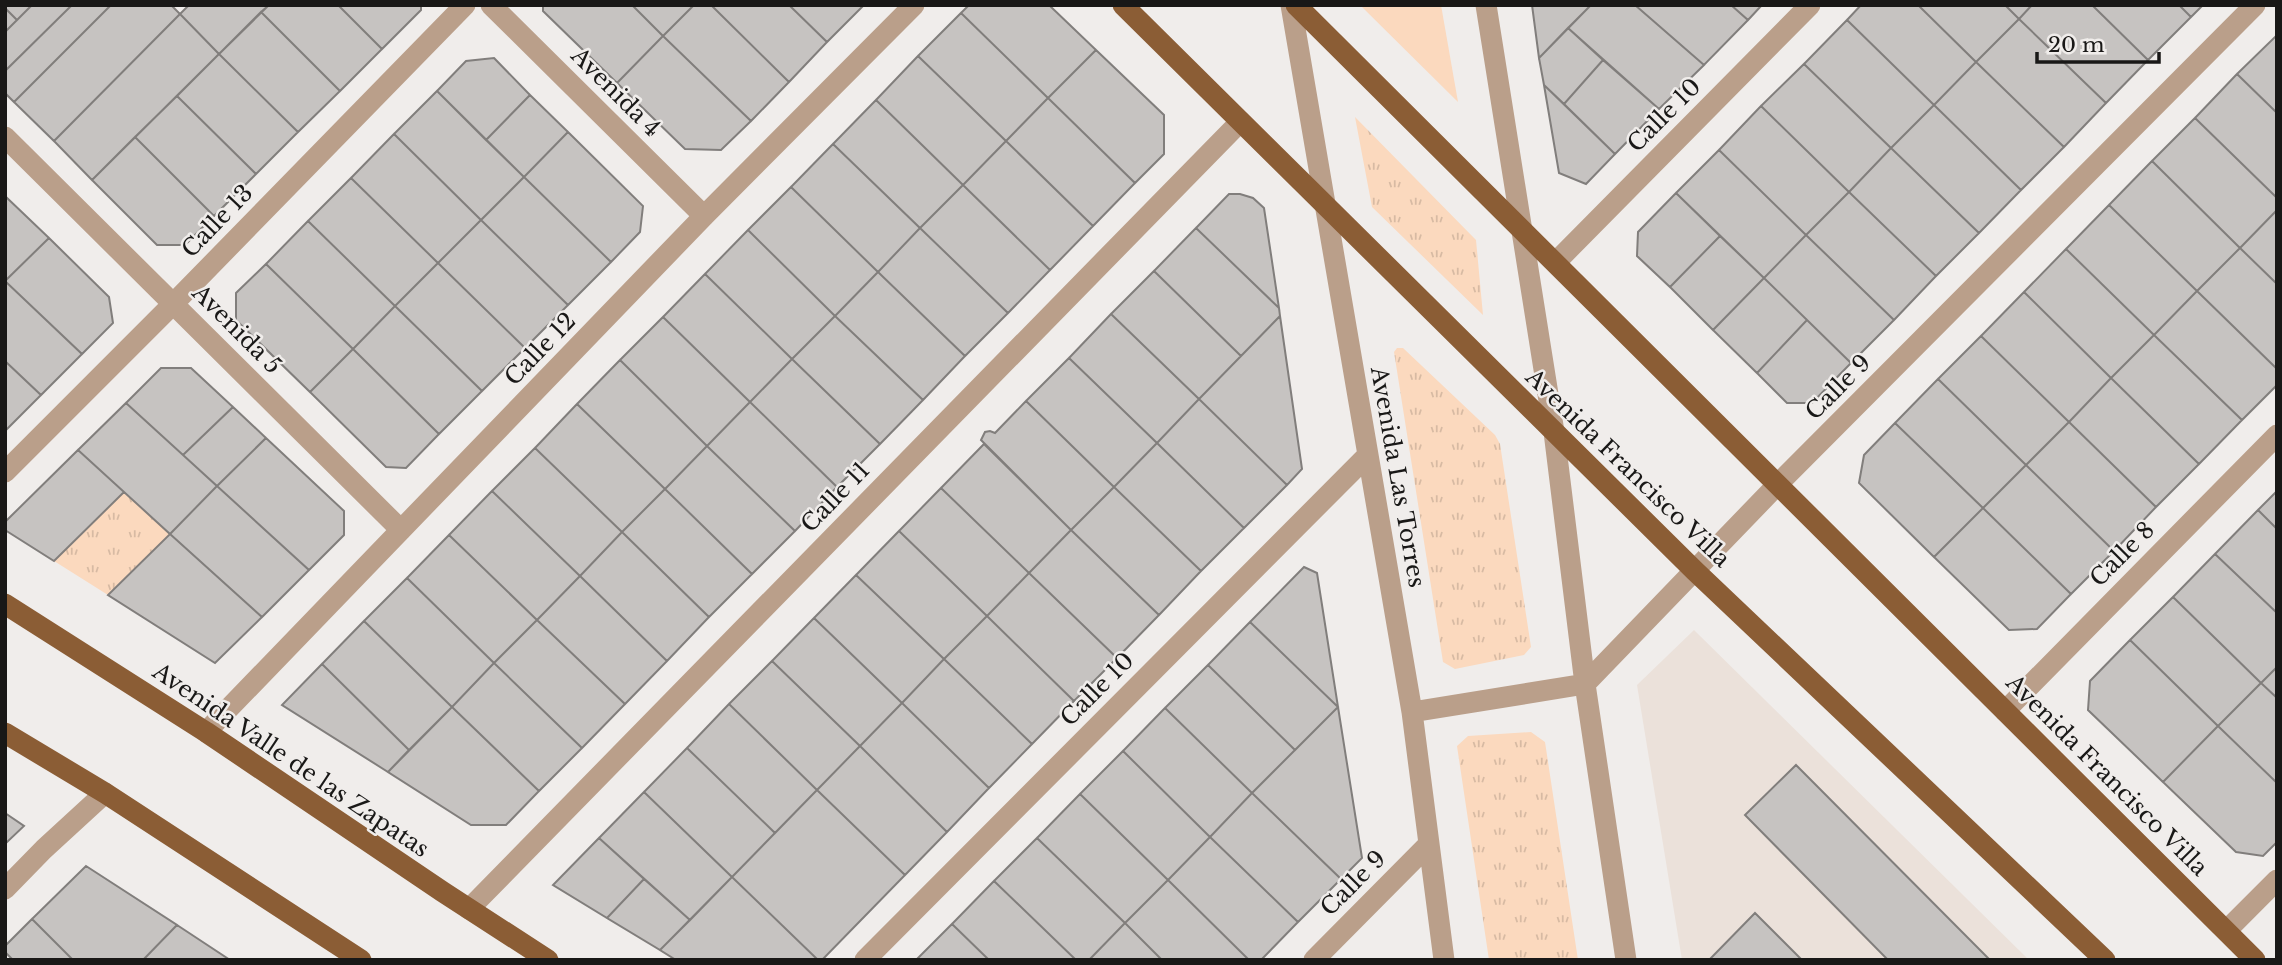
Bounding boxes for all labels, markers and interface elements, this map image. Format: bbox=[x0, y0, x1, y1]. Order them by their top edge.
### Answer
scale bar bbox=[2037, 21, 2160, 65]
text: 20 m bbox=[2048, 32, 2105, 58]
street label: Avenida 4 bbox=[565, 41, 667, 143]
street label: Calle 10 bbox=[1621, 72, 1707, 158]
street label: Calle 13 bbox=[176, 179, 258, 263]
street label: Avenida 5 bbox=[186, 278, 287, 379]
street label: Calle 12 bbox=[499, 307, 581, 391]
street label: Calle 9 bbox=[1800, 349, 1876, 425]
street label: Avenida Francisco Villa bbox=[1519, 362, 1736, 573]
street label: Avenida Las Torres bbox=[1365, 364, 1431, 589]
street label: Calle 11 bbox=[795, 456, 875, 538]
street label: Calle 8 bbox=[2084, 516, 2160, 592]
street label: Calle 10 bbox=[1054, 646, 1140, 732]
street label: Avenida Valle de las Zapatas bbox=[147, 656, 434, 863]
street label: Avenida Francisco Villa bbox=[2000, 668, 2214, 882]
street label: Calle 9 bbox=[1315, 845, 1391, 921]

